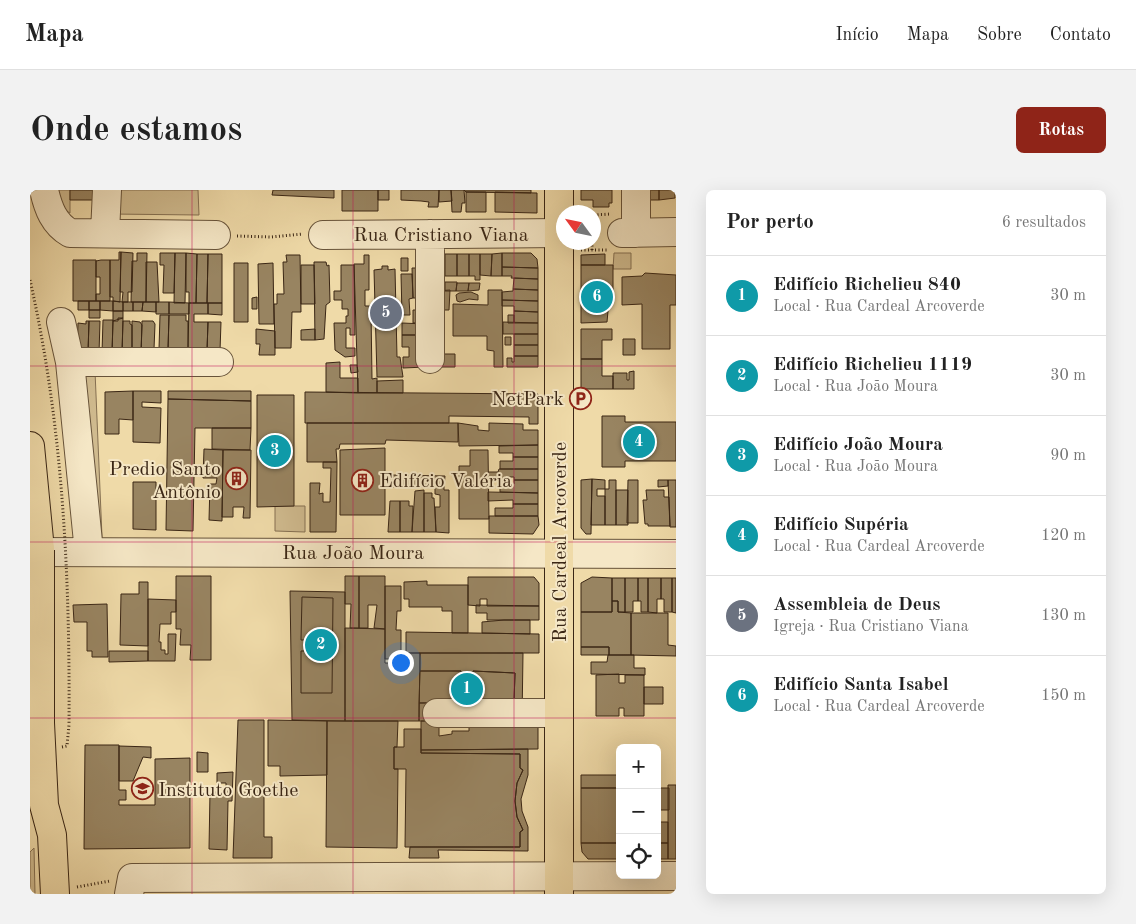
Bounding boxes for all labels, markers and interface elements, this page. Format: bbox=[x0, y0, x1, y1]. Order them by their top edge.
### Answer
text: Mapa bbox=[25, 23, 84, 47]
text: Início bbox=[835, 26, 879, 44]
text: Mapa bbox=[907, 26, 949, 44]
text: Sobre bbox=[977, 26, 1022, 44]
text: Contato bbox=[1050, 26, 1111, 44]
button: Rotas bbox=[1016, 107, 1106, 153]
text: Onde estamos bbox=[30, 113, 242, 148]
north arrow bbox=[556, 205, 601, 250]
text: Por perto bbox=[726, 212, 814, 233]
text: 6 resultados bbox=[1002, 215, 1086, 231]
street label: Rua Cristiano Viana bbox=[353, 226, 529, 246]
text: Edifício Richelieu 840 bbox=[773, 276, 961, 295]
pin: 6 bbox=[581, 278, 613, 316]
text: 1 bbox=[737, 288, 747, 304]
text: 30 m bbox=[1050, 288, 1086, 304]
pin: 5 bbox=[370, 294, 402, 332]
text: Local · Rua Cardeal Arcoverde bbox=[773, 299, 985, 315]
text: Edifício Richelieu 1119 bbox=[773, 356, 972, 375]
text: 2 bbox=[737, 368, 747, 384]
text: 30 m bbox=[1050, 368, 1086, 384]
text: Local · Rua João Moura bbox=[773, 379, 938, 395]
parking icon: NetPark bbox=[568, 386, 592, 410]
place label: NetPark bbox=[491, 390, 564, 410]
pin: 4 bbox=[623, 423, 655, 461]
pin: 3 bbox=[259, 432, 291, 470]
text: Edifício João Moura bbox=[773, 436, 943, 455]
street label: Rua Cardeal Arcoverde bbox=[551, 442, 571, 642]
text: 3 bbox=[737, 448, 747, 464]
text: 90 m bbox=[1050, 448, 1086, 464]
text: Local · Rua João Moura bbox=[773, 459, 938, 475]
place label: Predio Santo Antônio bbox=[109, 460, 221, 503]
building icon: Predio Santo Antônio bbox=[225, 467, 249, 491]
building icon: Edifício Valéria bbox=[351, 468, 375, 492]
place label: Edifício Valéria bbox=[379, 472, 512, 492]
text: Edifício Supéria bbox=[773, 516, 909, 535]
text: 4 bbox=[737, 528, 747, 544]
text: 120 m bbox=[1041, 528, 1086, 544]
text: Local · Rua Cardeal Arcoverde bbox=[773, 539, 985, 555]
street label: Rua João Moura bbox=[282, 544, 424, 564]
text: Assembleia de Deus bbox=[773, 596, 940, 615]
text: 5 bbox=[737, 608, 747, 624]
text: 130 m bbox=[1041, 608, 1086, 624]
text: Igreja · Rua Cristiano Viana bbox=[773, 619, 969, 635]
pin: 2 bbox=[305, 626, 337, 664]
your location bbox=[388, 650, 414, 676]
pin: 1 bbox=[451, 670, 483, 708]
text: Edifício Santa Isabel bbox=[773, 676, 949, 695]
text: 6 bbox=[737, 688, 747, 704]
text: 150 m bbox=[1041, 688, 1086, 704]
text: Local · Rua Cardeal Arcoverde bbox=[773, 699, 985, 715]
map controls bbox=[616, 744, 661, 879]
button: + bbox=[616, 744, 661, 789]
school or university icon: Instituto Goethe bbox=[130, 777, 154, 801]
place label: Instituto Goethe bbox=[158, 781, 299, 801]
button: − bbox=[616, 789, 661, 834]
button: locate bbox=[616, 834, 661, 879]

